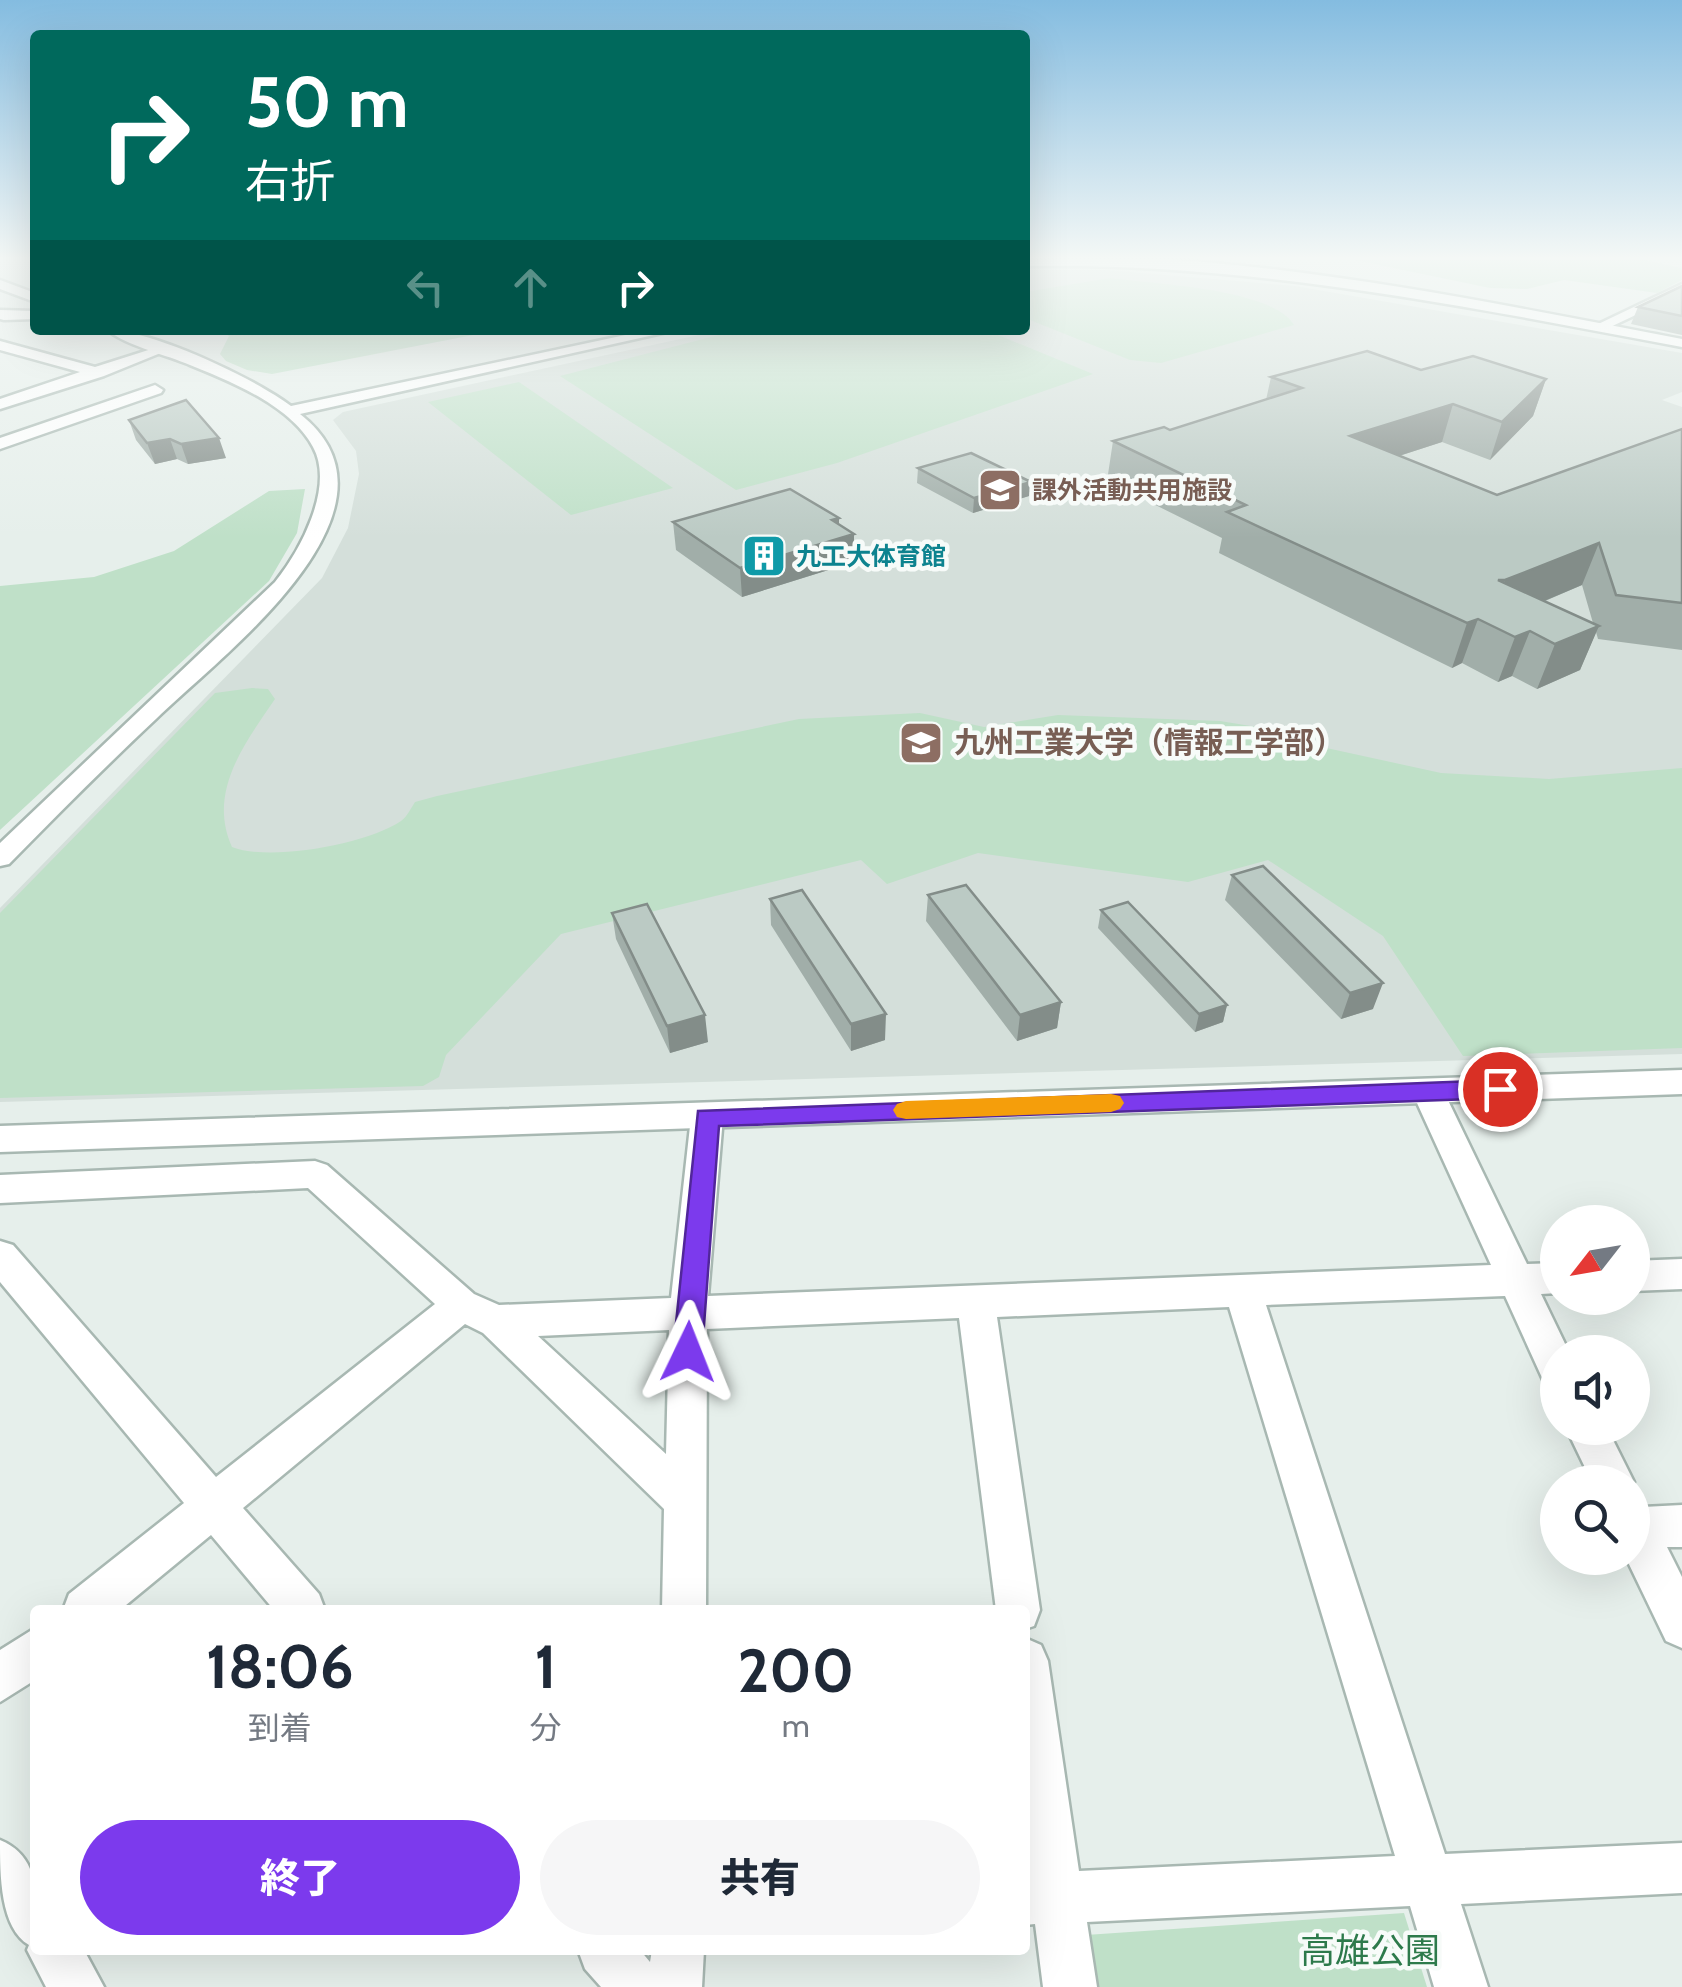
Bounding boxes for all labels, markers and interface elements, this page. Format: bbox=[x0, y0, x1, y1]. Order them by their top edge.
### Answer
text: 50 m bbox=[245, 59, 409, 145]
icon: right bbox=[80, 70, 210, 200]
text: 右折 bbox=[245, 154, 335, 208]
icon: left bbox=[398, 260, 453, 315]
icon: ahead bbox=[503, 260, 558, 315]
icon: right bbox=[608, 260, 663, 315]
school or university icon: 課外活動共用施設 bbox=[977, 467, 1023, 513]
place label: 課外活動共用施設 bbox=[1032, 475, 1232, 505]
building icon: 九工大体育館 bbox=[741, 533, 787, 579]
place label: 九工大体育館 bbox=[796, 541, 946, 571]
school or university icon: 九州工業大学（情報工学部） bbox=[898, 720, 944, 766]
place label: 九州工業大学（情報工学部） bbox=[954, 724, 1344, 761]
pin bbox=[1458, 1047, 1543, 1132]
icon: arrive bbox=[1473, 1062, 1528, 1117]
north arrow bbox=[1540, 1205, 1650, 1315]
map controls bbox=[1540, 1205, 1650, 1575]
position arrow bbox=[636, 1300, 740, 1404]
button: sound bbox=[1540, 1335, 1650, 1445]
button: search bbox=[1540, 1465, 1650, 1575]
text: 18:06 bbox=[206, 1630, 354, 1703]
text: 1 bbox=[535, 1630, 557, 1703]
text: 200 bbox=[738, 1634, 854, 1707]
text: m bbox=[782, 1706, 810, 1745]
text: 到着 bbox=[248, 1708, 312, 1747]
text: 分 bbox=[530, 1708, 562, 1747]
button: 終了 bbox=[80, 1820, 520, 1935]
button: 共有 bbox=[540, 1820, 980, 1935]
park label: 高雄公園 bbox=[1300, 1929, 1440, 1972]

